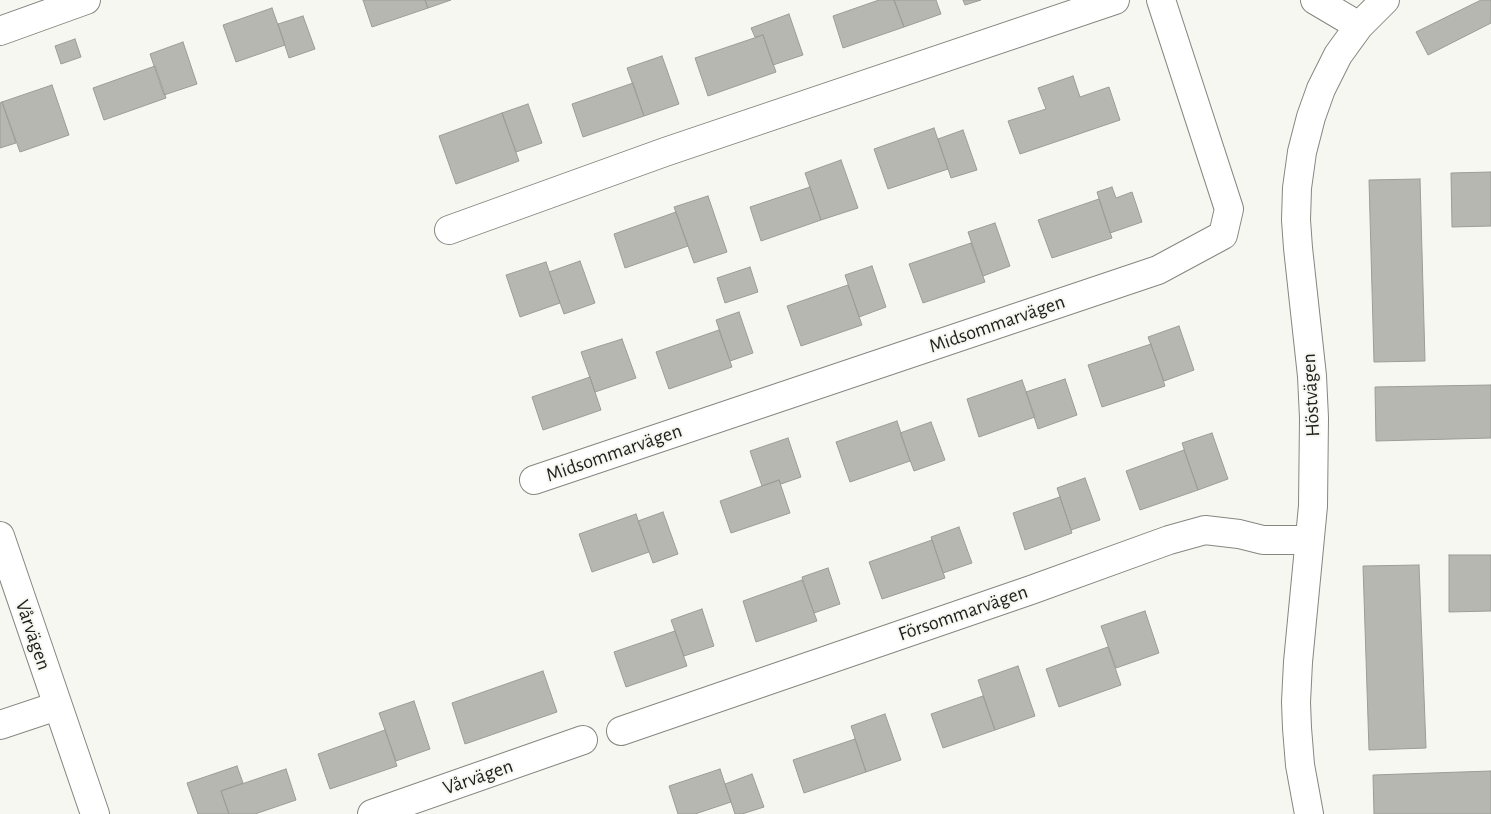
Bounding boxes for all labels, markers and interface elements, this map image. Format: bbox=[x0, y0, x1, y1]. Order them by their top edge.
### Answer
street label: Midsommarvägen bbox=[926, 290, 1068, 358]
street label: Höstvägen bbox=[1297, 353, 1325, 437]
street label: Midsommarvägen bbox=[543, 419, 685, 487]
street label: Försommarvägen bbox=[895, 580, 1031, 646]
street label: Vårvägen bbox=[10, 597, 56, 673]
street label: Vårvägen bbox=[440, 754, 516, 800]

